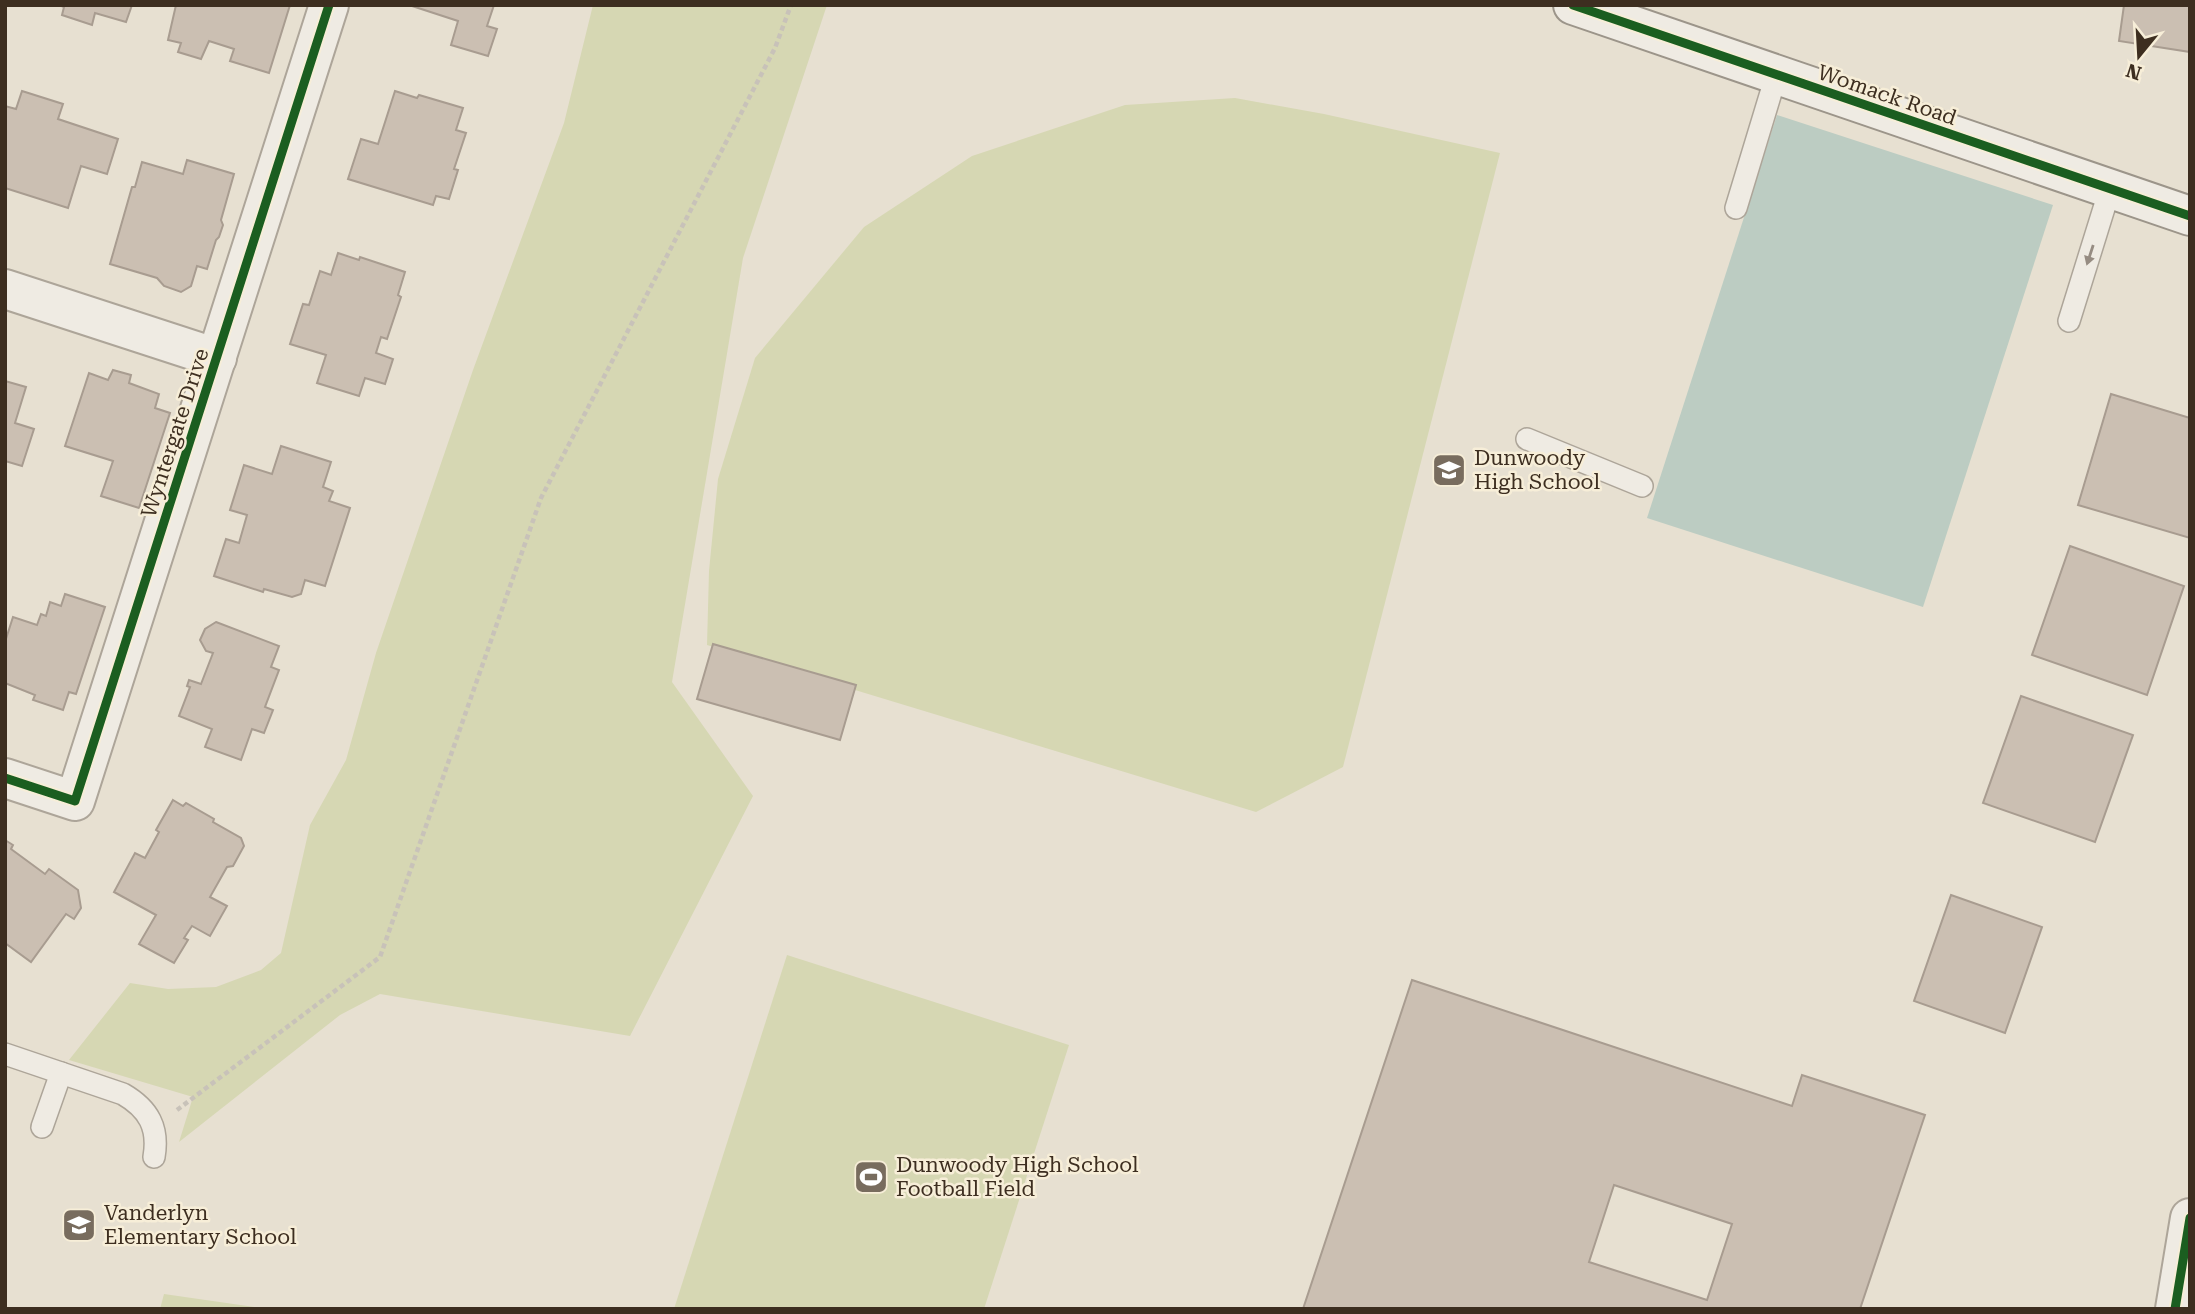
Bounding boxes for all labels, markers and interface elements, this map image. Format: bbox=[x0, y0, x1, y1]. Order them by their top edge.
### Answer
north arrow bbox=[2104, 21, 2174, 91]
text: N bbox=[2123, 58, 2144, 85]
street label: Womack Road bbox=[1814, 60, 1960, 130]
one-way arrow bbox=[2084, 244, 2095, 265]
street label: Wyntergate Drive bbox=[136, 345, 214, 521]
place label: Dunwoody High School bbox=[1474, 446, 1600, 494]
school or university icon: Dunwoody High School bbox=[1430, 451, 1468, 489]
place label: Dunwoody High School Football Field bbox=[896, 1153, 1139, 1201]
sports icon: Dunwoody High School Football Field bbox=[852, 1158, 890, 1196]
place label: Vanderlyn Elementary School bbox=[104, 1201, 297, 1249]
school or university icon: Vanderlyn Elementary School bbox=[60, 1206, 98, 1244]

